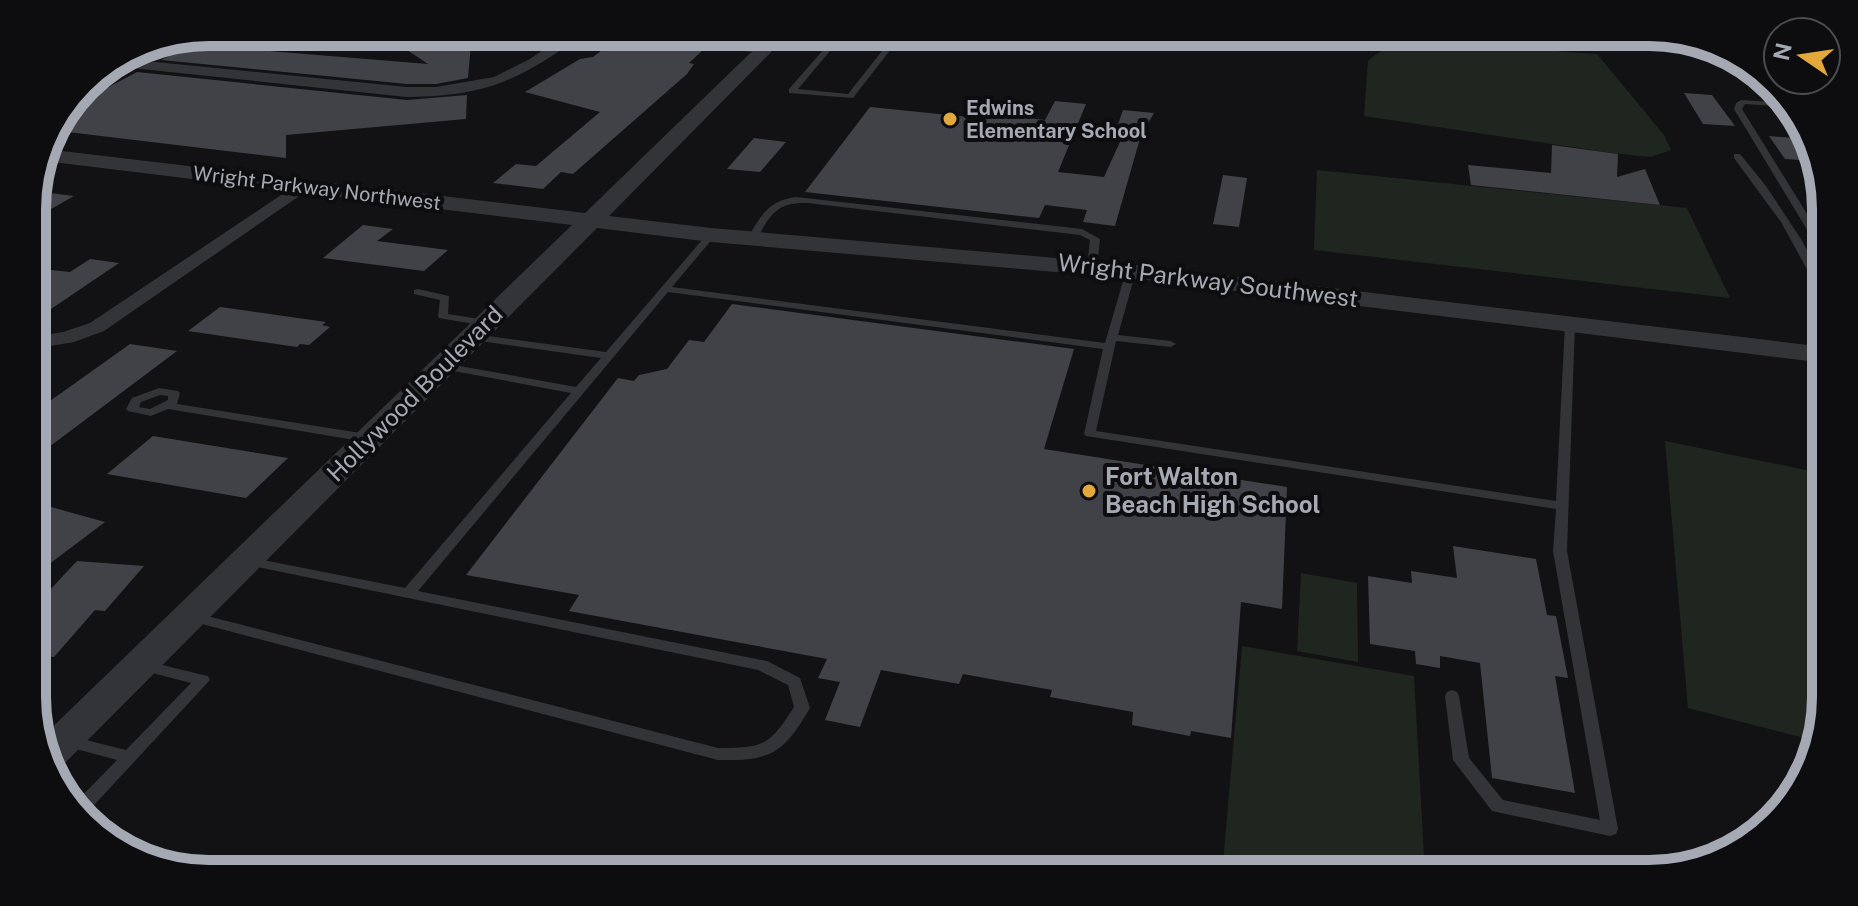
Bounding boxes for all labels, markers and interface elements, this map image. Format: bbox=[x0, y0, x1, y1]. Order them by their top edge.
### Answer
north arrow bbox=[1762, 16, 1842, 96]
text: N bbox=[1768, 40, 1797, 63]
place label: Edwins Elementary School bbox=[966, 96, 1147, 143]
marker: Edwins Elementary School bbox=[941, 110, 959, 128]
street label: Wright Parkway Northwest bbox=[192, 161, 442, 215]
street label: Wright Parkway Southwest bbox=[1056, 248, 1360, 312]
street label: Hollywood Boulevard bbox=[321, 300, 508, 487]
place label: Fort Walton Beach High School bbox=[1105, 462, 1320, 518]
marker: Fort Walton Beach High School bbox=[1080, 482, 1098, 500]

